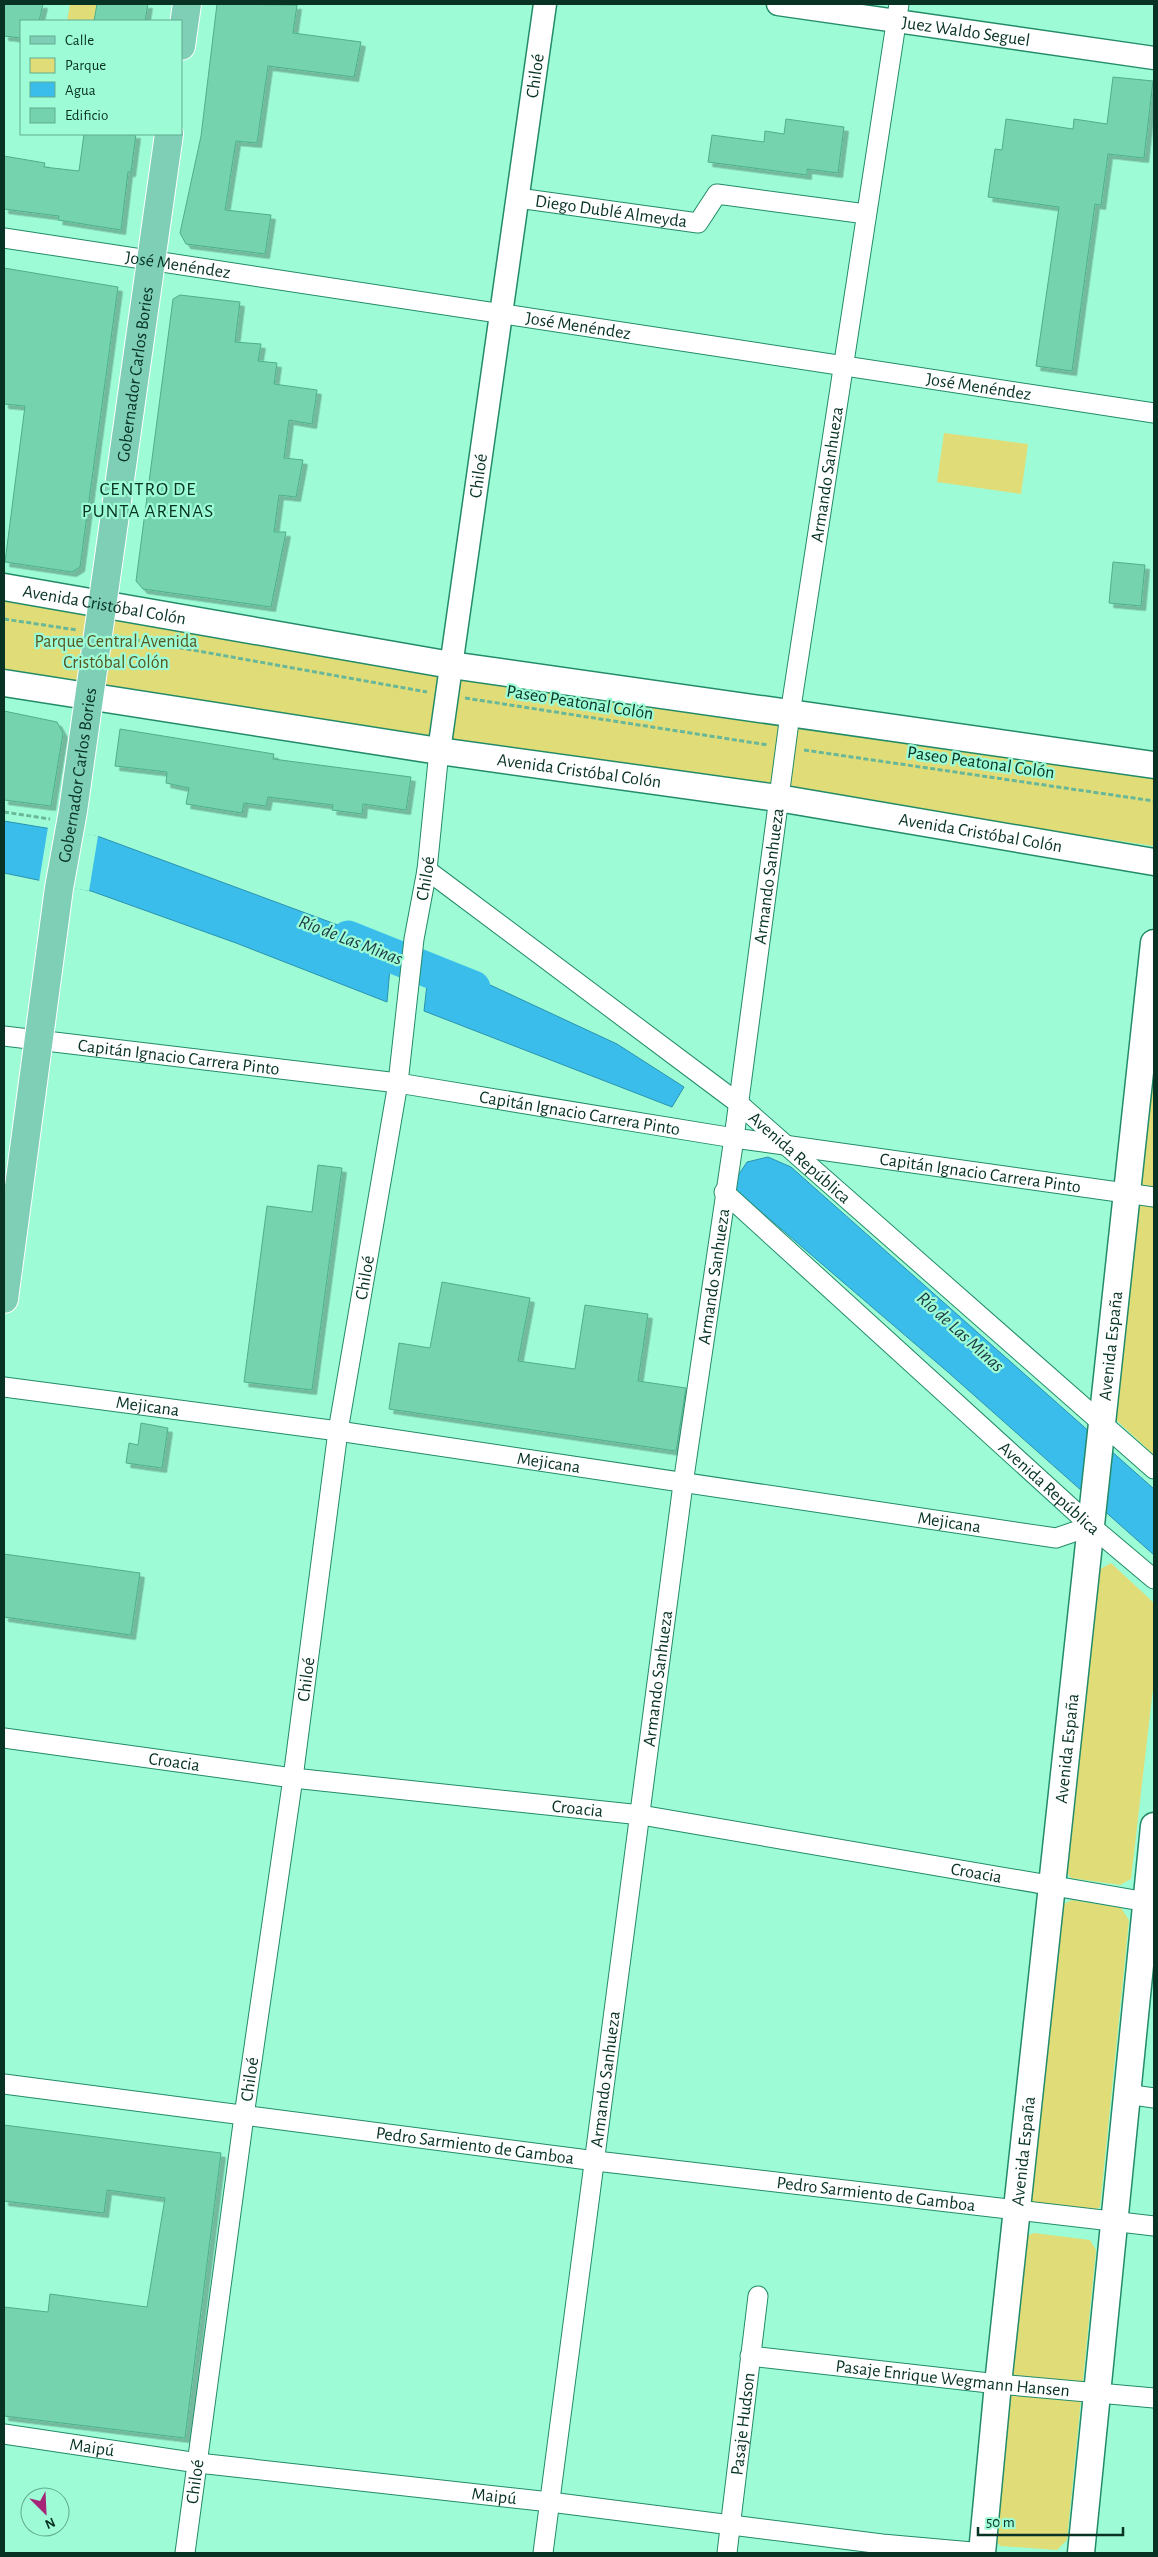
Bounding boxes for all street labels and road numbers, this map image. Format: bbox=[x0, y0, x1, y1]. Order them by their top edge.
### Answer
street label: Juez Waldo Seguel bbox=[901, 14, 1031, 50]
street label: Chiloé bbox=[524, 53, 548, 99]
street label: Diego Dublé Almeyda bbox=[534, 192, 688, 231]
street label: José Menéndez bbox=[124, 249, 232, 282]
street label: Gobernador Carlos Bories bbox=[115, 286, 157, 463]
street label: José Menéndez bbox=[524, 310, 632, 343]
street label: José Menéndez bbox=[925, 370, 1032, 404]
street label: Armando Sanhueza bbox=[808, 405, 847, 544]
street label: Chiloé bbox=[467, 452, 491, 499]
street label: Avenida Cristóbal Colón bbox=[21, 582, 187, 629]
street label: Paseo Peatonal Colón bbox=[505, 682, 655, 723]
street label: Gobernador Carlos Bories bbox=[56, 687, 100, 864]
street label: Paseo Peatonal Colón bbox=[906, 744, 1056, 782]
street label: Avenida Cristóbal Colón bbox=[496, 751, 662, 792]
street label: Armando Sanhueza bbox=[752, 807, 787, 945]
street label: Avenida Cristóbal Colón bbox=[897, 811, 1064, 856]
street label: Chiloé bbox=[413, 856, 438, 902]
street label: Capitán Ignacio Carrera Pinto bbox=[77, 1037, 281, 1079]
street label: Capitán Ignacio Carrera Pinto bbox=[478, 1088, 681, 1139]
street label: Avenida República bbox=[745, 1109, 854, 1208]
street label: Capitán Ignacio Carrera Pinto bbox=[878, 1151, 1082, 1197]
street label: Armando Sanhueza bbox=[696, 1207, 734, 1346]
street label: Chiloé bbox=[353, 1254, 378, 1301]
street label: Avenida España bbox=[1096, 1290, 1126, 1402]
street label: Mejicana bbox=[115, 1394, 180, 1420]
street label: Avenida República bbox=[995, 1439, 1103, 1539]
street label: Mejicana bbox=[516, 1450, 582, 1477]
street label: Mejicana bbox=[916, 1509, 982, 1537]
street label: Armando Sanhueza bbox=[641, 1609, 676, 1748]
street label: Chiloé bbox=[295, 1656, 319, 1703]
street label: Avenida España bbox=[1053, 1693, 1083, 1804]
street label: Croacia bbox=[147, 1750, 201, 1775]
street label: Croacia bbox=[551, 1798, 604, 1821]
street label: Croacia bbox=[949, 1860, 1003, 1887]
street label: Armando Sanhueza bbox=[588, 2010, 624, 2148]
street label: Chiloé bbox=[238, 2056, 262, 2103]
street label: Avenida España bbox=[1009, 2095, 1039, 2207]
street label: Pedro Sarmiento de Gamboa bbox=[375, 2124, 575, 2168]
street label: Pedro Sarmiento de Gamboa bbox=[776, 2174, 976, 2215]
street label: Pasaje Enrique Wegmann Hansen bbox=[835, 2358, 1071, 2400]
street label: Pasaje Hudson bbox=[728, 2372, 759, 2477]
street label: Maipú bbox=[68, 2436, 115, 2460]
street label: Chiloé bbox=[184, 2458, 208, 2505]
street label: Maipú bbox=[471, 2485, 517, 2508]

